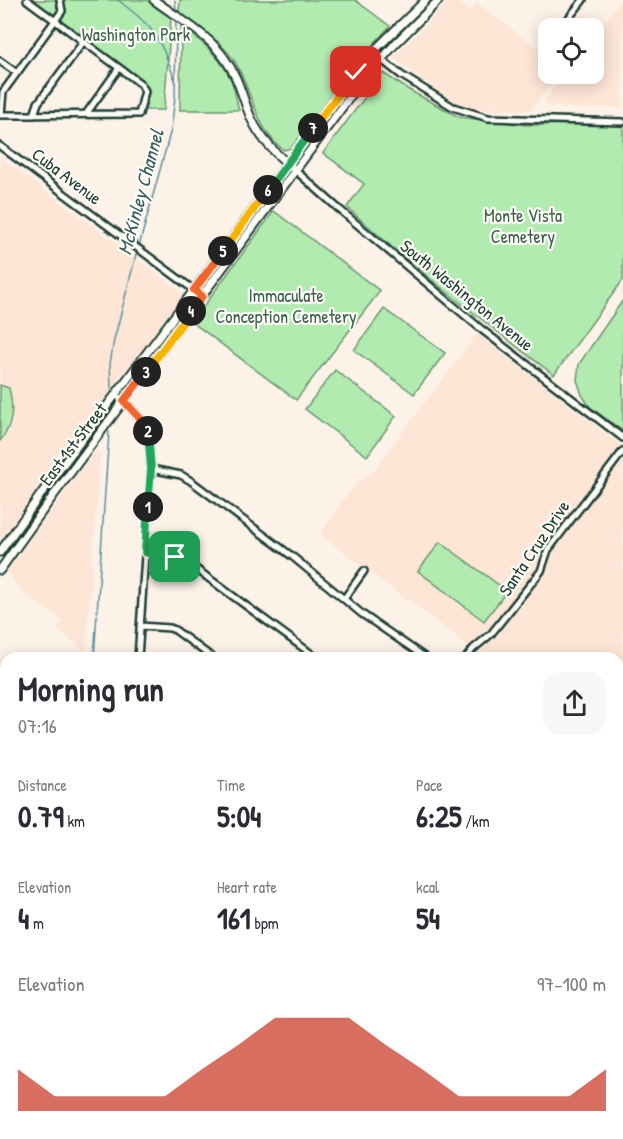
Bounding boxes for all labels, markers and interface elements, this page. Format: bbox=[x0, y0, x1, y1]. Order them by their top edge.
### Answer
map controls bbox=[538, 18, 604, 84]
button: locate bbox=[538, 18, 604, 84]
park label: Washington Park bbox=[82, 22, 191, 47]
pin bbox=[330, 46, 381, 97]
icon: check bbox=[339, 55, 372, 88]
pin: 7 bbox=[298, 113, 328, 143]
text: 7 bbox=[309, 117, 317, 139]
water label: McKinley Channel bbox=[110, 125, 171, 258]
street label: Cuba Avenue bbox=[27, 142, 107, 210]
pin: 6 bbox=[253, 175, 283, 205]
text: 6 bbox=[265, 179, 271, 201]
park label: Monte Vista Cemetery bbox=[484, 203, 562, 249]
street label: South Washington Avenue bbox=[395, 233, 539, 357]
pin: 5 bbox=[208, 236, 238, 266]
text: 5 bbox=[220, 240, 226, 262]
park label: Immaculate Conception Cemetery bbox=[215, 283, 357, 329]
pin: 4 bbox=[176, 296, 206, 326]
text: 4 bbox=[188, 300, 194, 322]
pin: 3 bbox=[131, 357, 161, 387]
text: 3 bbox=[142, 361, 150, 383]
street label: East 1st Street bbox=[34, 397, 113, 491]
pin: 2 bbox=[133, 416, 163, 446]
text: 2 bbox=[144, 420, 152, 442]
pin: 1 bbox=[133, 492, 163, 522]
street label: Santa Cruz Drive bbox=[493, 495, 575, 601]
text: 1 bbox=[145, 496, 151, 518]
pin bbox=[149, 531, 200, 582]
icon: arrive bbox=[158, 540, 191, 573]
text: Morning run bbox=[18, 667, 164, 711]
button: share bbox=[543, 672, 606, 735]
text: 07:16 bbox=[18, 712, 57, 739]
text: Distance bbox=[18, 774, 67, 796]
text: Time bbox=[217, 774, 245, 796]
text: Pace bbox=[416, 774, 443, 796]
text: 0.79 bbox=[18, 796, 64, 836]
text: 5:04 bbox=[217, 796, 261, 836]
text: 6:25 bbox=[416, 796, 462, 836]
text: km bbox=[64, 810, 85, 832]
text: /km bbox=[462, 810, 490, 832]
text: Elevation bbox=[18, 876, 71, 898]
text: Heart rate bbox=[217, 876, 277, 898]
text: kcal bbox=[416, 876, 439, 898]
text: 4 bbox=[18, 898, 29, 938]
text: 161 bbox=[217, 898, 251, 938]
text: 54 bbox=[416, 898, 440, 938]
text: m bbox=[29, 912, 44, 934]
text: bpm bbox=[251, 912, 279, 934]
text: Elevation bbox=[18, 970, 84, 997]
text: 97–100 m bbox=[537, 970, 606, 997]

